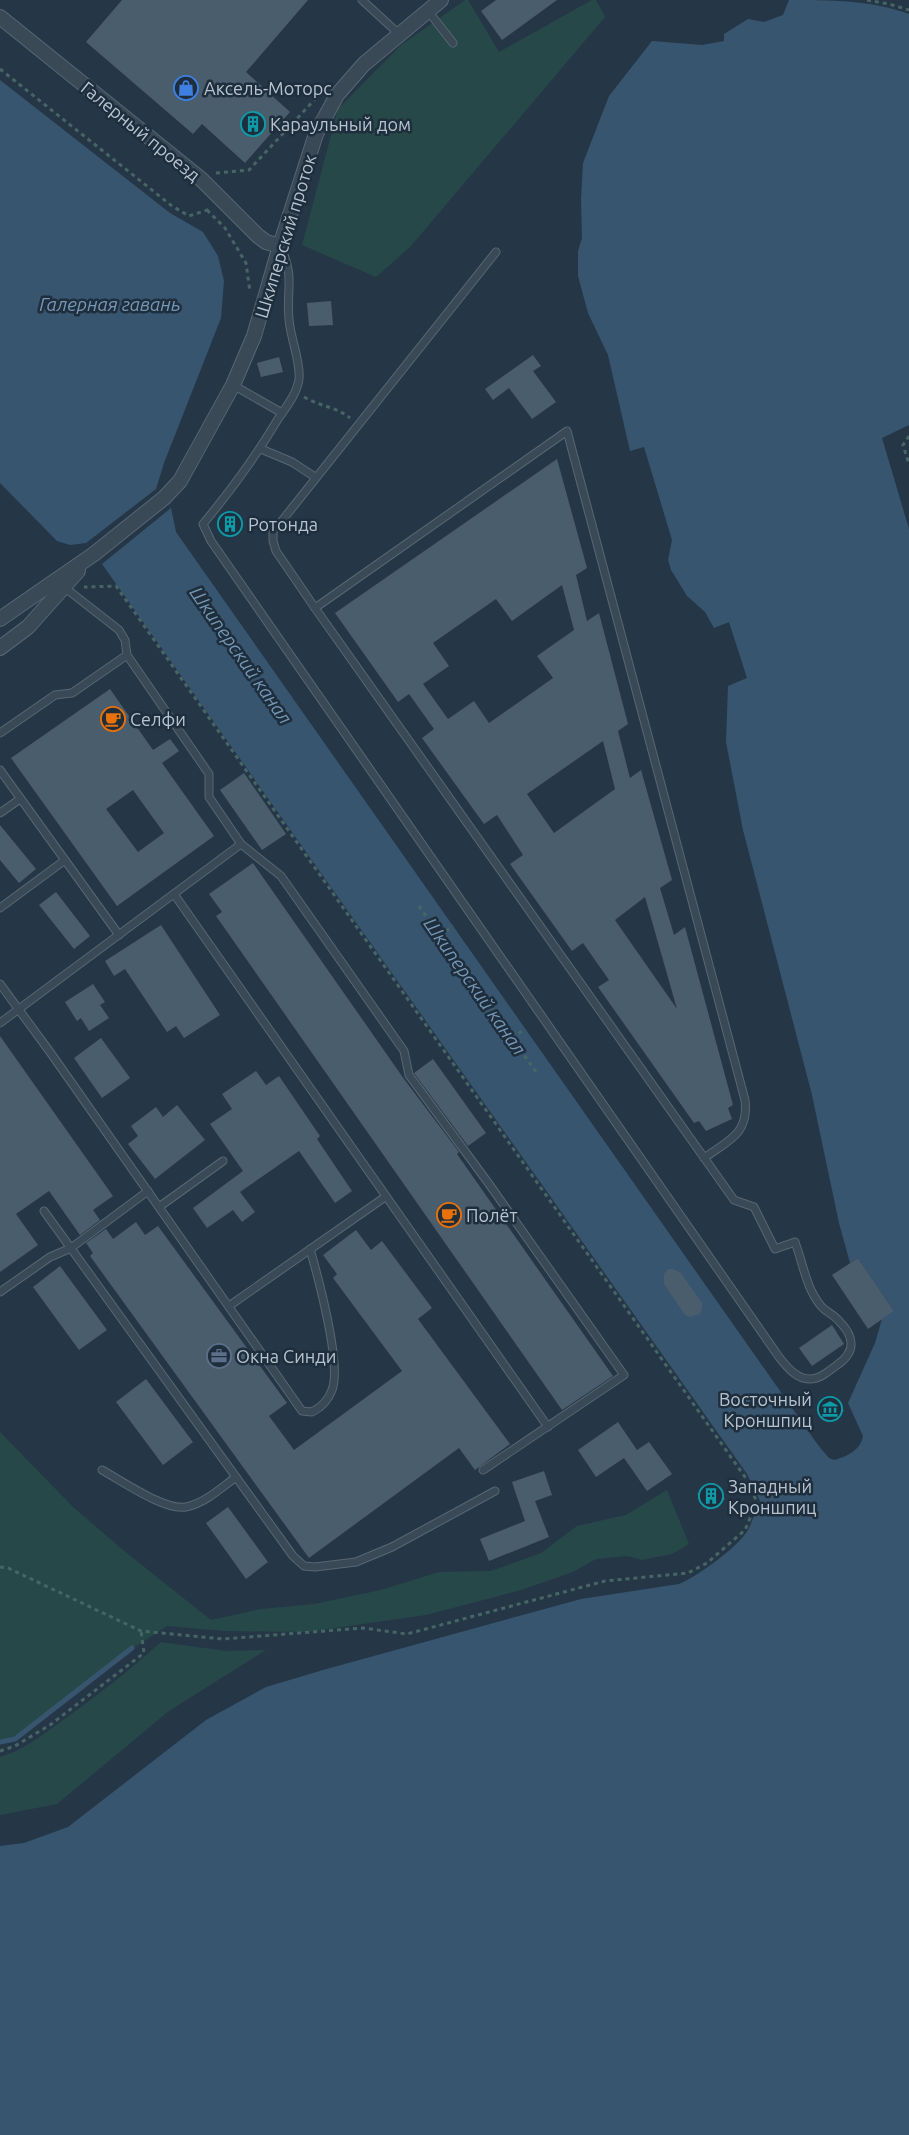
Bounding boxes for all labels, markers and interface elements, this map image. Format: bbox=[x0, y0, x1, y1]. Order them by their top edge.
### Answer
shop icon: Аксель-Моторс bbox=[173, 75, 199, 101]
street label: Галерный проезд bbox=[78, 77, 205, 185]
place label: Аксель-Моторс bbox=[204, 78, 332, 98]
building icon: Караульный дом bbox=[240, 111, 266, 137]
place label: Караульный дом bbox=[270, 114, 411, 134]
street label: Шкиперский проток bbox=[251, 152, 319, 320]
water label: Галерная гавань bbox=[39, 293, 181, 315]
building icon: Ротонда bbox=[217, 511, 243, 537]
place label: Ротонда bbox=[248, 514, 318, 534]
water label: Шкиперский канал bbox=[185, 582, 297, 728]
cafe icon: Селфи bbox=[100, 706, 126, 732]
place label: Селфи bbox=[130, 709, 186, 729]
water label: Шкиперский канал bbox=[419, 913, 531, 1059]
cafe icon: Полёт bbox=[436, 1202, 462, 1228]
place label: Полёт bbox=[466, 1205, 517, 1225]
office icon: Окна Синди bbox=[206, 1343, 232, 1369]
place label: Окна Синди bbox=[236, 1346, 337, 1366]
place label: Восточный Кроншпиц bbox=[719, 1389, 812, 1430]
museum icon: Восточный Кроншпиц bbox=[817, 1396, 843, 1422]
place label: Западный Кроншпиц bbox=[728, 1476, 817, 1517]
building icon: Западный Кроншпиц bbox=[698, 1483, 724, 1509]

